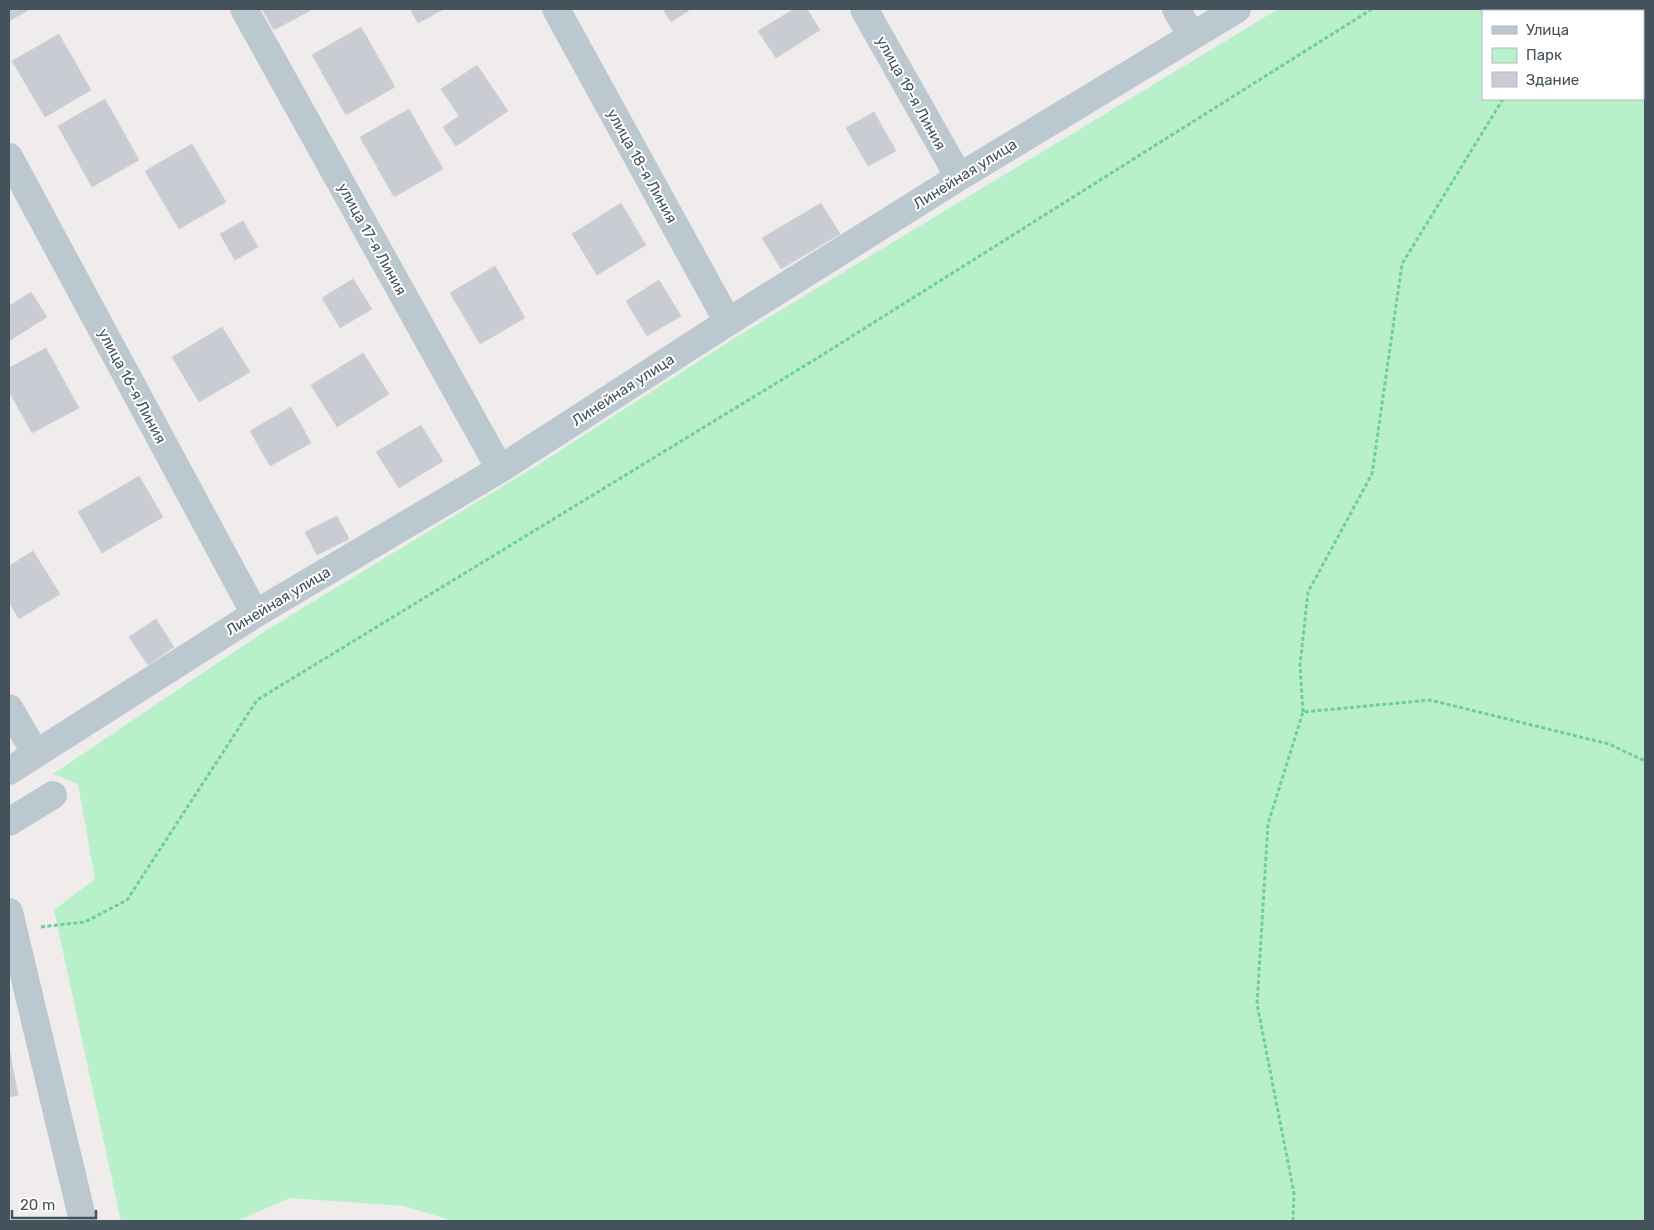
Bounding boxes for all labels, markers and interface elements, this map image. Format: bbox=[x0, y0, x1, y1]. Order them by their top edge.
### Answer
legend bbox=[1482, 10, 1644, 100]
text: Улица bbox=[1526, 21, 1569, 39]
street label: улица 19-я Линия bbox=[872, 33, 950, 153]
text: Парк bbox=[1526, 46, 1562, 64]
text: Здание bbox=[1526, 71, 1579, 89]
street label: улица 18-я Линия bbox=[603, 106, 681, 226]
street label: Линейная улица bbox=[910, 135, 1020, 213]
street label: улица 17-я Линия bbox=[334, 180, 410, 298]
street label: улица 16-я Линия bbox=[94, 325, 170, 447]
street label: Линейная улица bbox=[568, 350, 678, 430]
street label: Линейная улица bbox=[222, 563, 334, 639]
scale bar bbox=[12, 1188, 96, 1220]
text: 20 m bbox=[20, 1196, 55, 1214]

